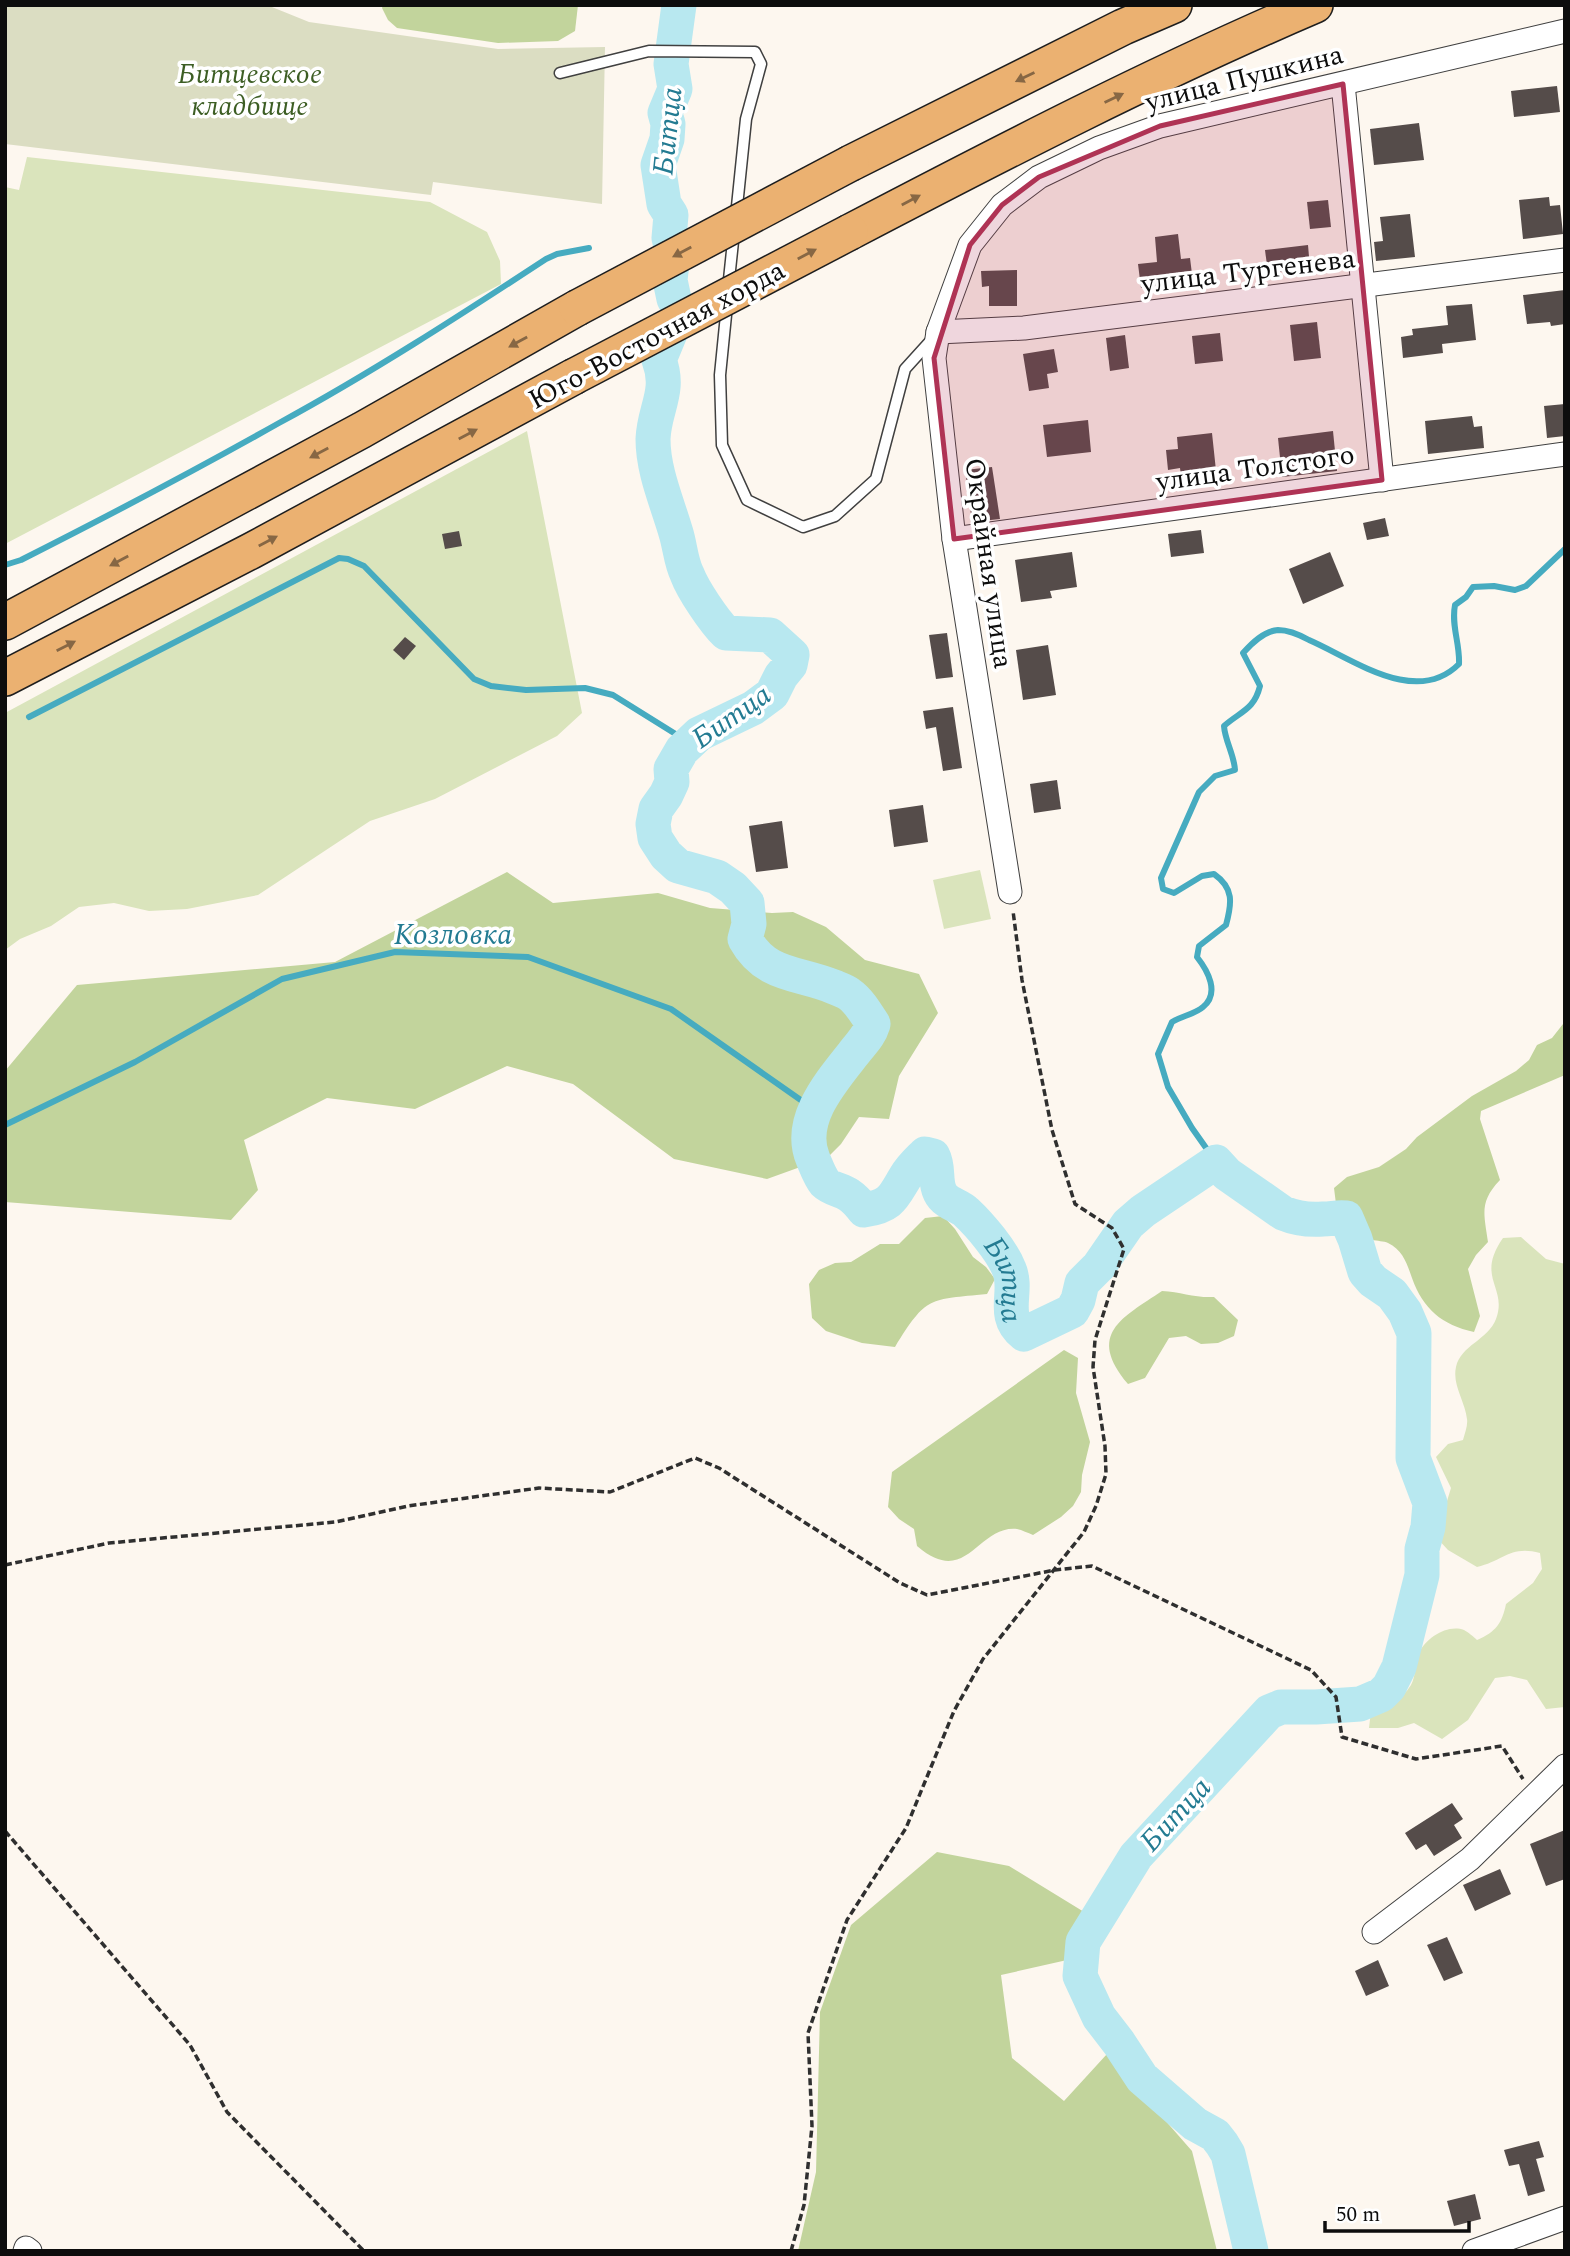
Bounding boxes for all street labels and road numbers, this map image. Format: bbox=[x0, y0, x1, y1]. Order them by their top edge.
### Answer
street label: улица Пушкина bbox=[1140, 33, 1348, 124]
street label: улица Тургенева bbox=[1138, 237, 1358, 306]
street label: Юго-Восточная хорда bbox=[521, 249, 793, 421]
street label: улица Толстого bbox=[1152, 433, 1357, 504]
street label: Окрайная улица bbox=[952, 455, 1025, 672]

